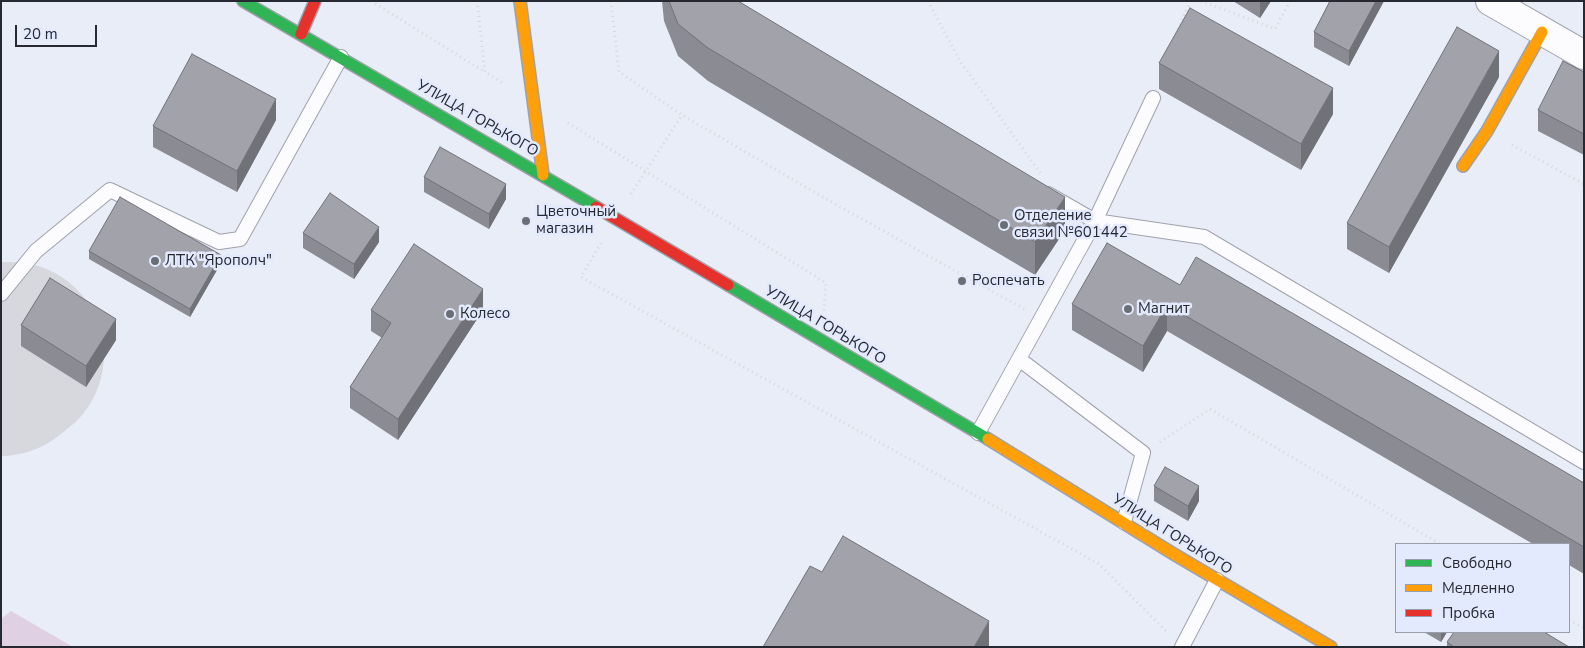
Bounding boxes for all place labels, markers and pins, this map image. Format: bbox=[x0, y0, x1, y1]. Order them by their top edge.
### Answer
place label: Цветочный магазин bbox=[536, 203, 616, 238]
place label: Отделение связи №601442 bbox=[1014, 207, 1128, 242]
marker: Цветочный магазин bbox=[520, 215, 532, 227]
marker: Отделение связи №601442 bbox=[998, 219, 1010, 231]
place label: ЛТК "Ярополч" bbox=[165, 252, 272, 270]
marker: ЛТК "Ярополч" bbox=[149, 255, 161, 267]
place label: Роспечать bbox=[972, 272, 1045, 290]
marker: Роспечать bbox=[956, 275, 968, 287]
place label: Магнит bbox=[1138, 300, 1190, 318]
marker: Магнит bbox=[1122, 303, 1134, 315]
place label: Колесо bbox=[460, 305, 510, 323]
marker: Колесо bbox=[444, 308, 456, 320]

